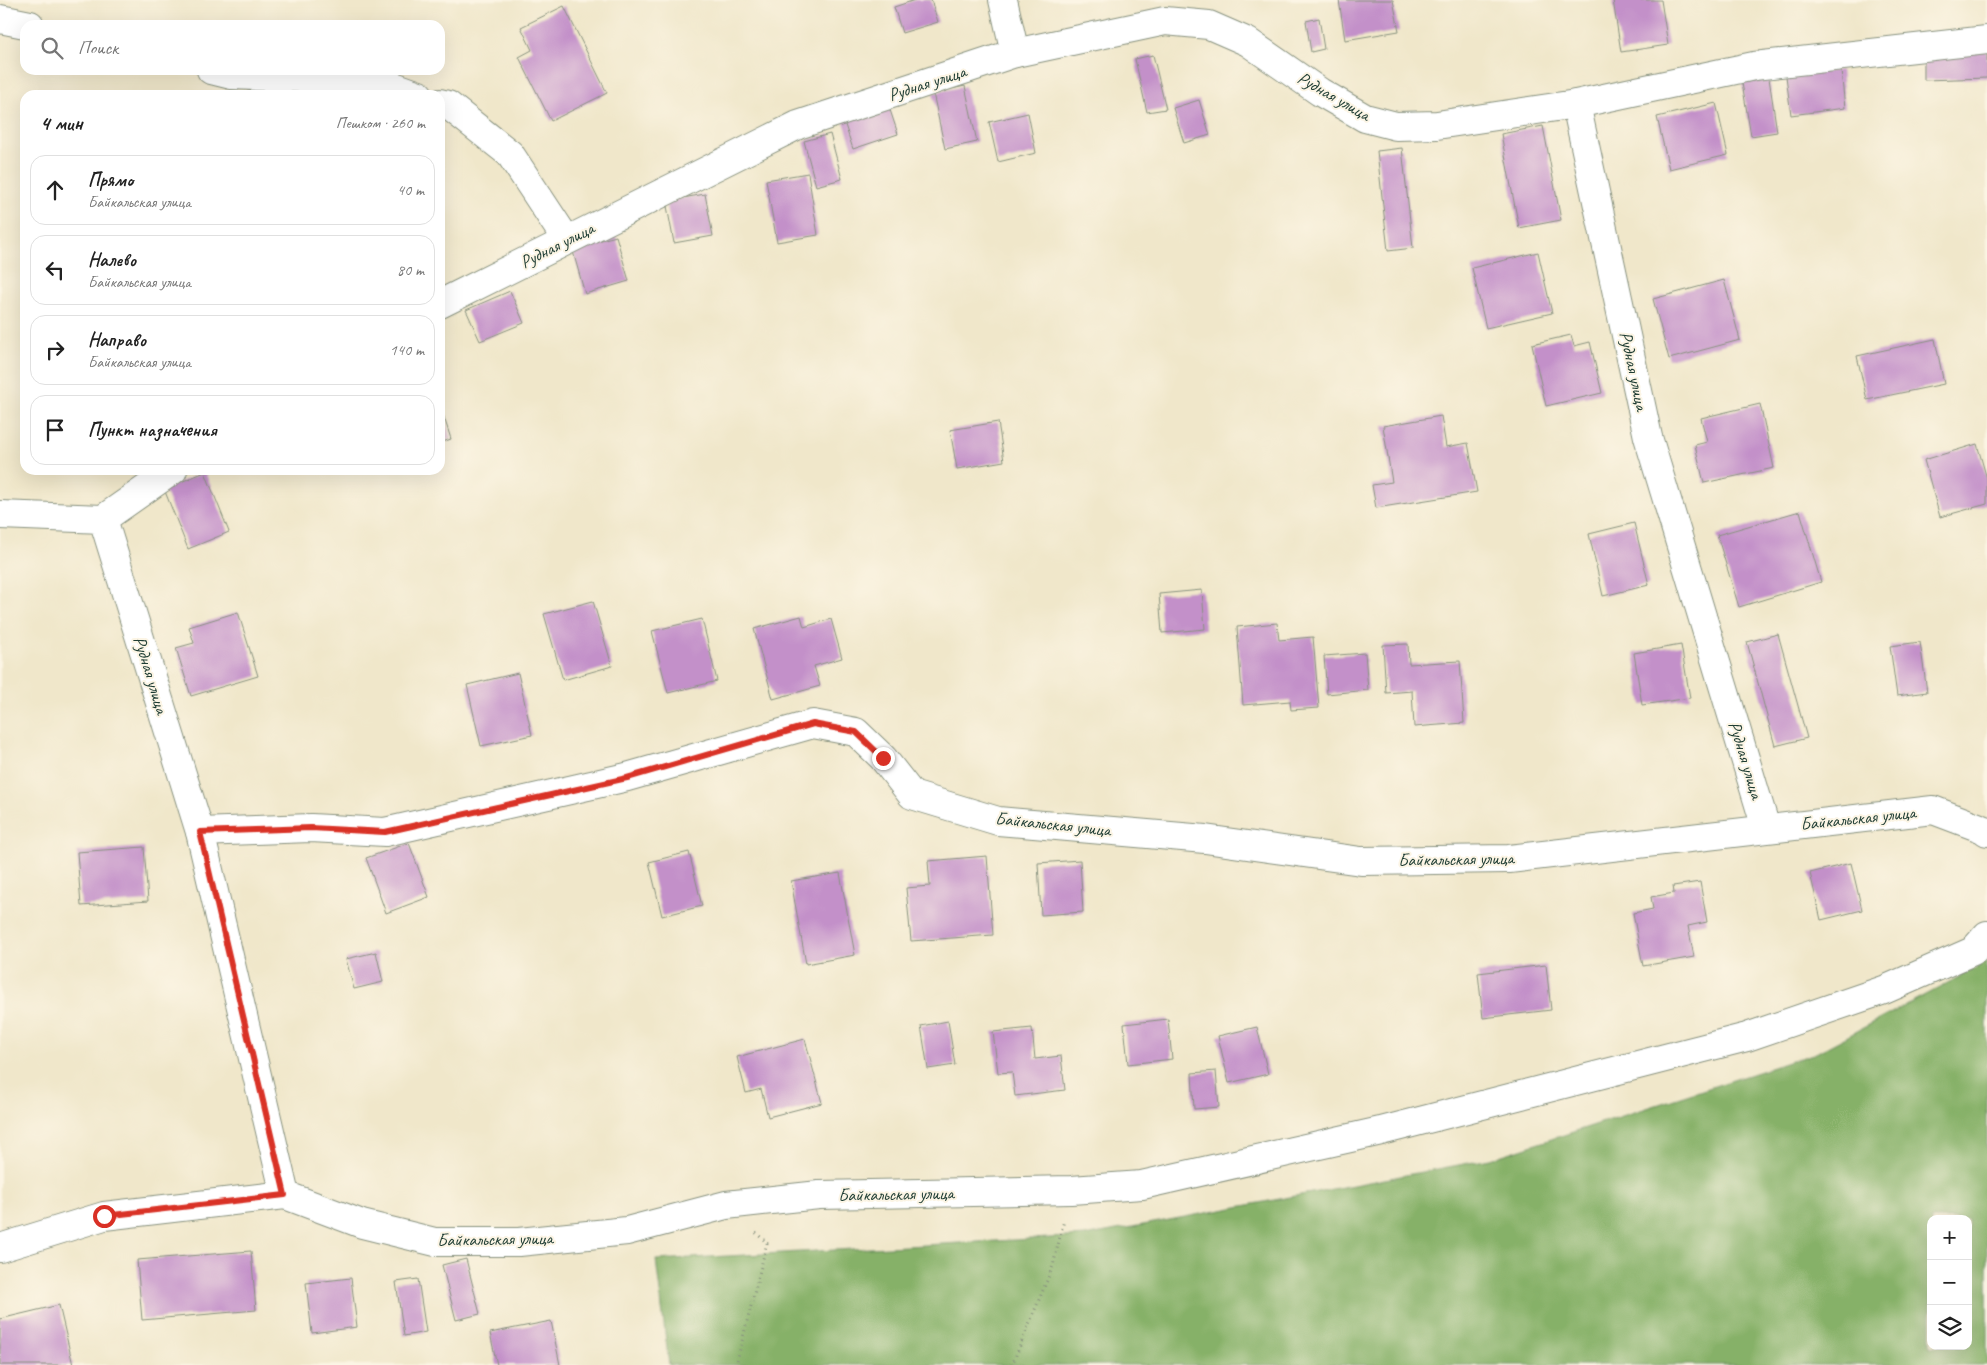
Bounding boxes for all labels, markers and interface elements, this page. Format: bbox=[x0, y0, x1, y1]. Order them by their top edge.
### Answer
search box bbox=[20, 20, 445, 75]
icon: search bbox=[38, 34, 66, 62]
text: Поиск bbox=[78, 36, 118, 60]
street label: Рудная улица bbox=[886, 60, 970, 106]
street label: Рудная улица bbox=[1294, 66, 1376, 126]
text: 4 мин bbox=[40, 110, 83, 136]
text: Пешком · 260 m bbox=[336, 113, 425, 133]
text: Прямо bbox=[88, 168, 133, 192]
icon: ahead bbox=[41, 176, 69, 204]
text: 40 m bbox=[397, 180, 424, 200]
text: Байкальская улица bbox=[88, 192, 191, 212]
street label: Рудная улица bbox=[516, 216, 599, 273]
text: Налево bbox=[88, 248, 136, 272]
icon: left bbox=[41, 256, 69, 284]
text: 80 m bbox=[397, 260, 424, 280]
text: Байкальская улица bbox=[88, 272, 191, 292]
text: Направо bbox=[88, 328, 146, 352]
street label: Рудная улица bbox=[1615, 330, 1653, 414]
icon: right bbox=[41, 336, 69, 364]
text: 140 m bbox=[390, 340, 424, 360]
text: Байкальская улица bbox=[88, 352, 191, 372]
icon: arrive bbox=[41, 416, 69, 444]
text: Пункт назначения bbox=[88, 418, 217, 442]
street label: Рудная улица bbox=[129, 634, 174, 718]
street label: Рудная улица bbox=[1724, 719, 1769, 803]
route end bbox=[872, 747, 895, 770]
street label: Байкальская улица bbox=[1799, 801, 1918, 835]
street label: Байкальская улица bbox=[994, 807, 1113, 841]
street label: Байкальская улица bbox=[1398, 847, 1516, 871]
street label: Байкальская улица bbox=[838, 1182, 956, 1206]
route start bbox=[93, 1205, 116, 1228]
map controls bbox=[1927, 1215, 1972, 1350]
button: + bbox=[1927, 1215, 1972, 1260]
street label: Байкальская улица bbox=[437, 1227, 555, 1251]
button: − bbox=[1927, 1260, 1972, 1305]
button: layers bbox=[1927, 1305, 1972, 1350]

